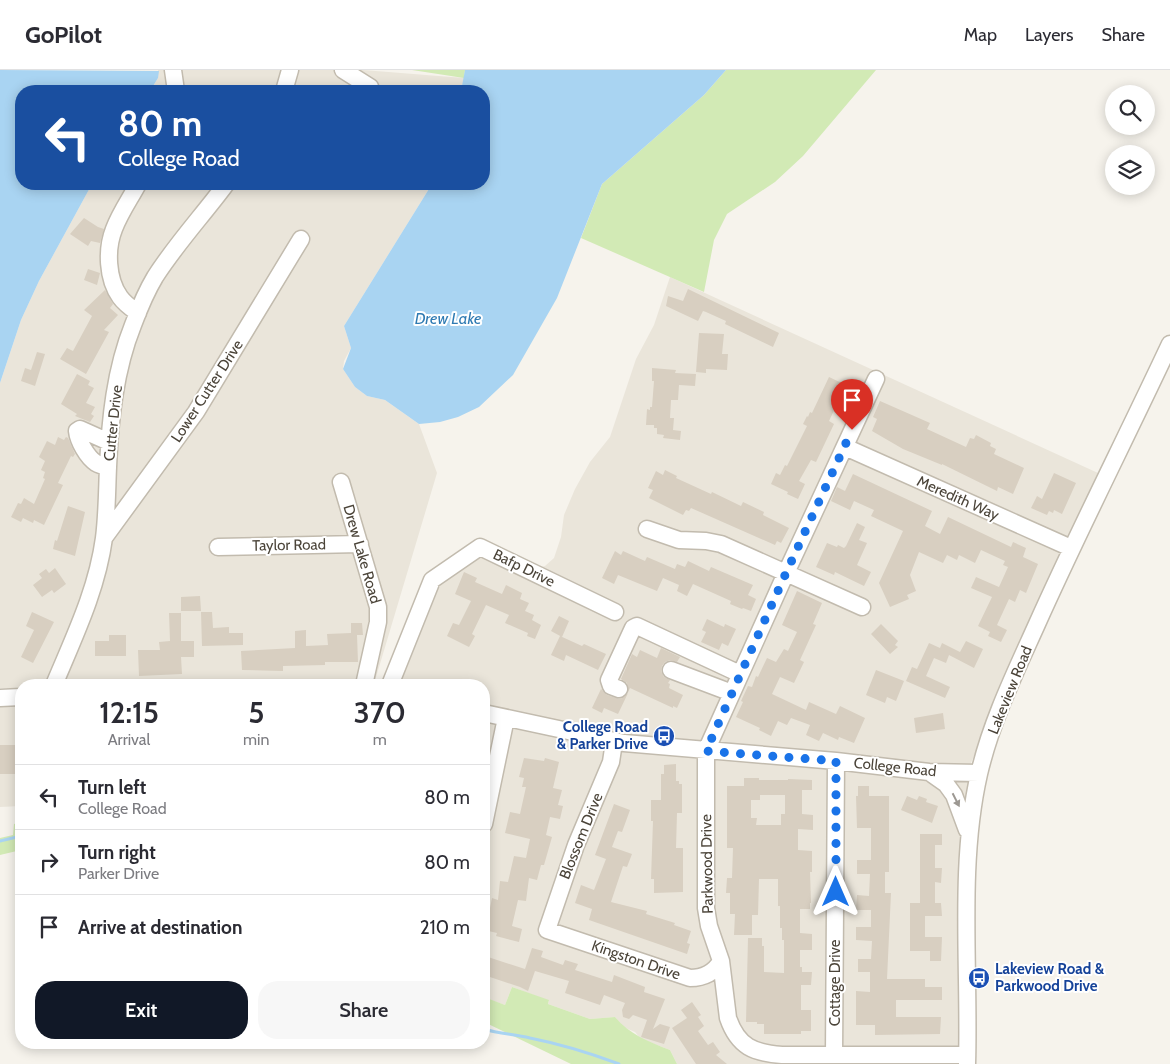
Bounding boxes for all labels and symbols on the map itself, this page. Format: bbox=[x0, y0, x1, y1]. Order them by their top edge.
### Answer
water label: Drew Lake bbox=[415, 309, 481, 328]
street label: Lower Cutter Drive bbox=[167, 336, 247, 446]
pin bbox=[831, 379, 873, 430]
street label: Cutter Drive bbox=[100, 384, 126, 462]
street label: Meredith Way bbox=[914, 472, 1002, 524]
street label: Drew Lake Road bbox=[339, 503, 385, 605]
street label: Taylor Road bbox=[252, 535, 326, 555]
street label: Bafp Drive bbox=[490, 545, 558, 591]
street label: Lakeview Road bbox=[984, 643, 1036, 737]
place label: College Road & Parker Drive bbox=[557, 718, 648, 753]
bus stop icon: College Road & Parker Drive bbox=[652, 724, 676, 748]
street label: College Road bbox=[853, 754, 937, 780]
street label: Blossom Drive bbox=[556, 790, 607, 882]
one-way arrow bbox=[952, 792, 960, 807]
street label: Parkwood Drive bbox=[697, 814, 717, 914]
position arrow bbox=[809, 865, 861, 917]
street label: Kingston Drive bbox=[589, 936, 683, 984]
street label: Cottage Drive bbox=[826, 939, 844, 1026]
place label: Lakeview Road & Parkwood Drive bbox=[995, 960, 1105, 995]
bus stop icon: Lakeview Road & Parkwood Drive bbox=[967, 966, 991, 990]

